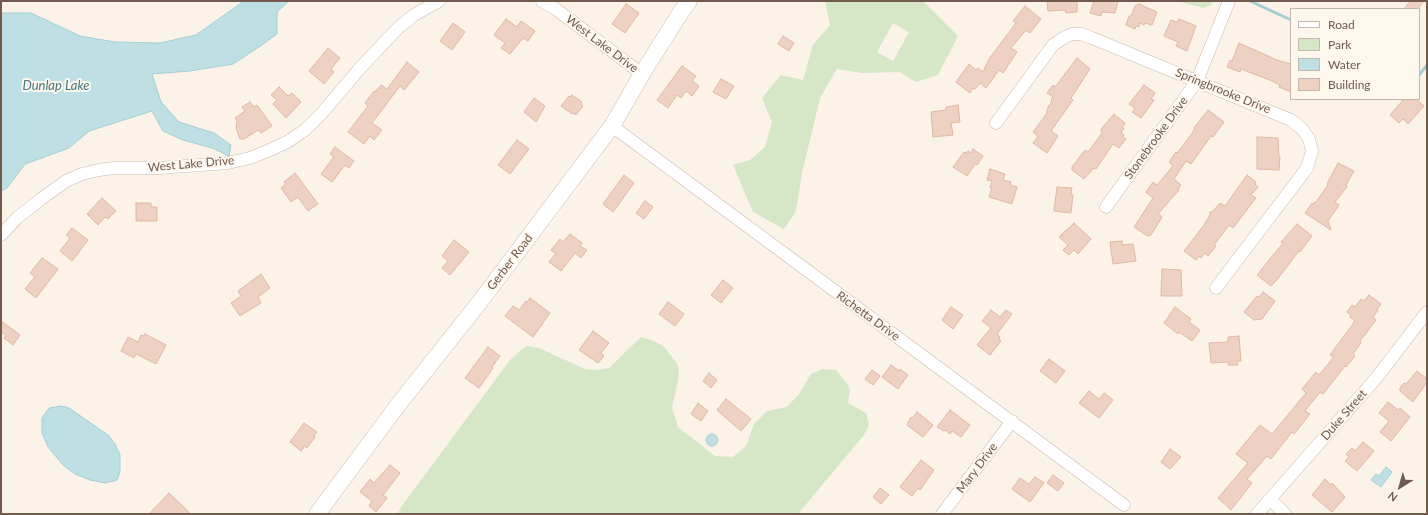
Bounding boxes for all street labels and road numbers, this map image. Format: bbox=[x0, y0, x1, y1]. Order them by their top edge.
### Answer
street label: West Lake Drive bbox=[563, 12, 641, 76]
street label: Springbrooke Drive bbox=[1173, 65, 1273, 117]
street label: Stonebrooke Drive bbox=[1121, 94, 1191, 182]
street label: West Lake Drive bbox=[147, 153, 235, 175]
street label: Gerber Road bbox=[484, 231, 536, 293]
street label: Richetta Drive bbox=[833, 288, 903, 344]
street label: Duke Street bbox=[1318, 387, 1370, 443]
street label: Mary Drive bbox=[953, 440, 1001, 496]

